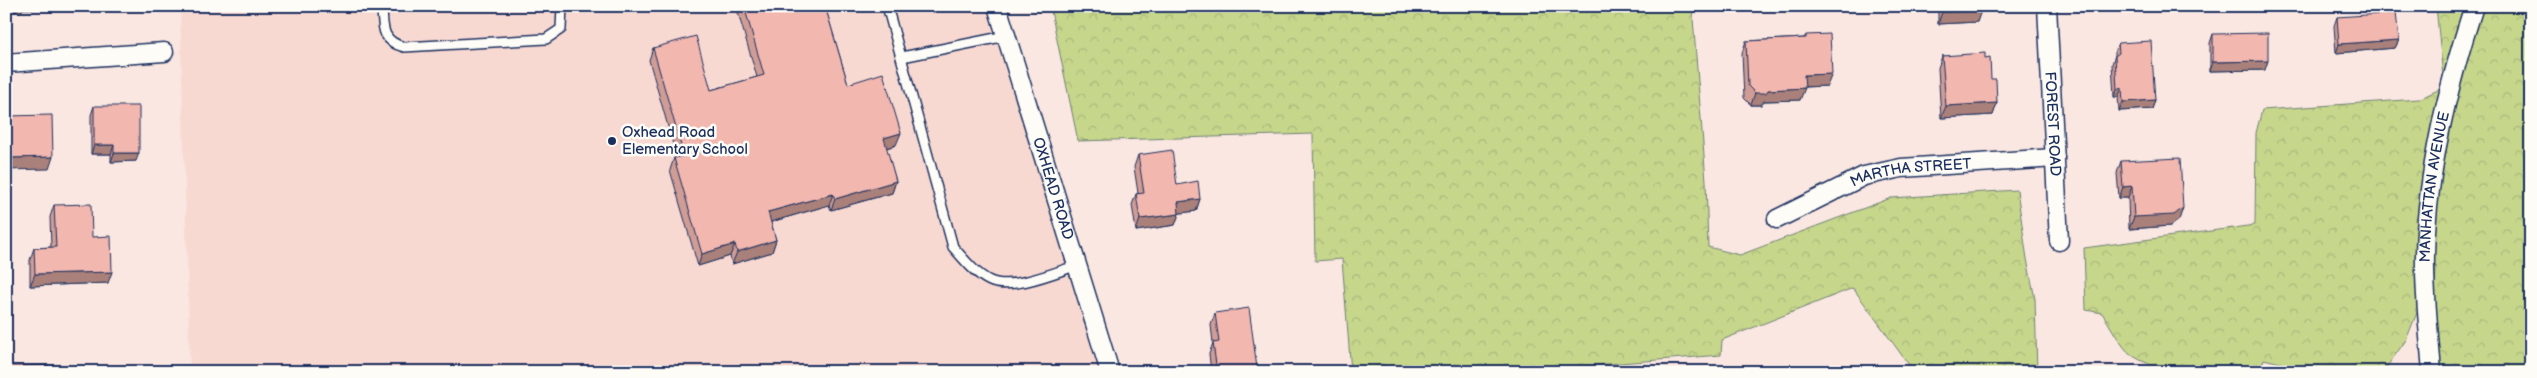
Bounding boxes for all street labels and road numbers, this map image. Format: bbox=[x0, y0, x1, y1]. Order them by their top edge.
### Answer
street label: FOREST ROAD bbox=[2040, 71, 2065, 177]
street label: MANHATTAN AVENUE bbox=[2416, 110, 2454, 263]
street label: OXHEAD ROAD bbox=[1028, 135, 1078, 242]
street label: MARTHA STREET bbox=[1847, 154, 1972, 191]

